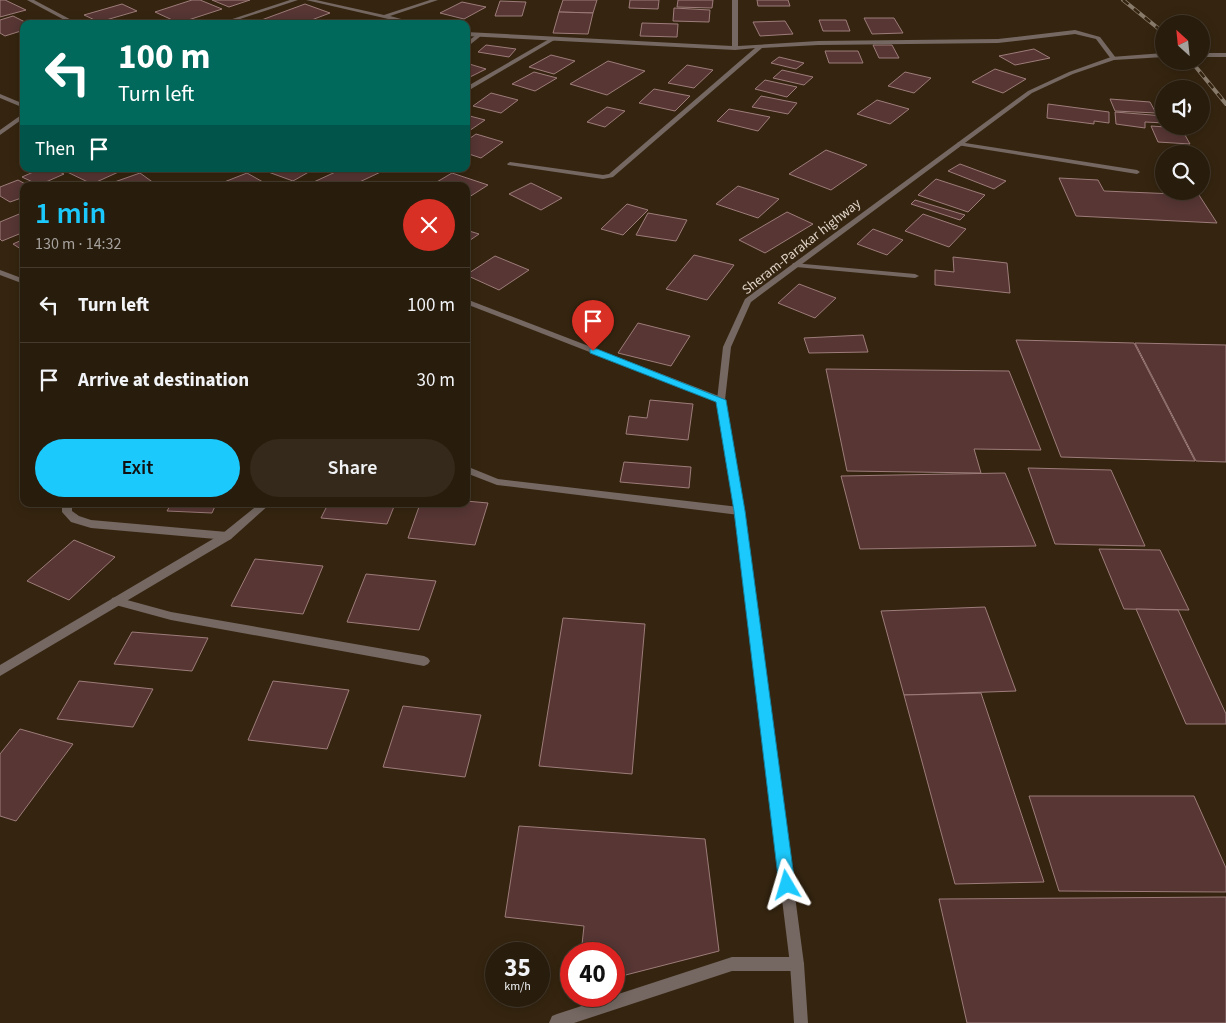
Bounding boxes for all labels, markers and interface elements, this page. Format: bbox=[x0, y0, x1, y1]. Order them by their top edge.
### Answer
north arrow bbox=[1155, 15, 1210, 70]
map controls bbox=[1155, 15, 1210, 200]
text: 100 m bbox=[118, 32, 210, 82]
icon: left bbox=[35, 40, 100, 105]
text: Turn left bbox=[118, 78, 194, 110]
button: sound bbox=[1155, 80, 1210, 135]
icon: arrive bbox=[85, 135, 113, 163]
text: Then bbox=[35, 136, 75, 163]
button: search bbox=[1155, 145, 1210, 200]
text: 1 min bbox=[35, 192, 106, 235]
street label: Sheram-Parakar highway bbox=[738, 194, 866, 300]
button: close bbox=[403, 199, 455, 251]
text: 130 m · 14:32 bbox=[35, 233, 122, 255]
icon: left bbox=[35, 291, 63, 319]
text: Turn left bbox=[78, 292, 149, 319]
text: 100 m bbox=[407, 292, 455, 319]
pin bbox=[572, 300, 614, 351]
icon: arrive bbox=[579, 307, 607, 335]
icon: arrive bbox=[35, 366, 63, 394]
text: Arrive at destination bbox=[78, 367, 249, 394]
text: 30 m bbox=[417, 367, 455, 394]
button: Exit bbox=[35, 439, 240, 497]
button: Share bbox=[250, 439, 455, 497]
position arrow bbox=[760, 858, 812, 910]
speed limit sign: 40 bbox=[560, 942, 625, 1007]
text: 35 bbox=[504, 950, 531, 986]
text: km/h bbox=[504, 978, 531, 995]

